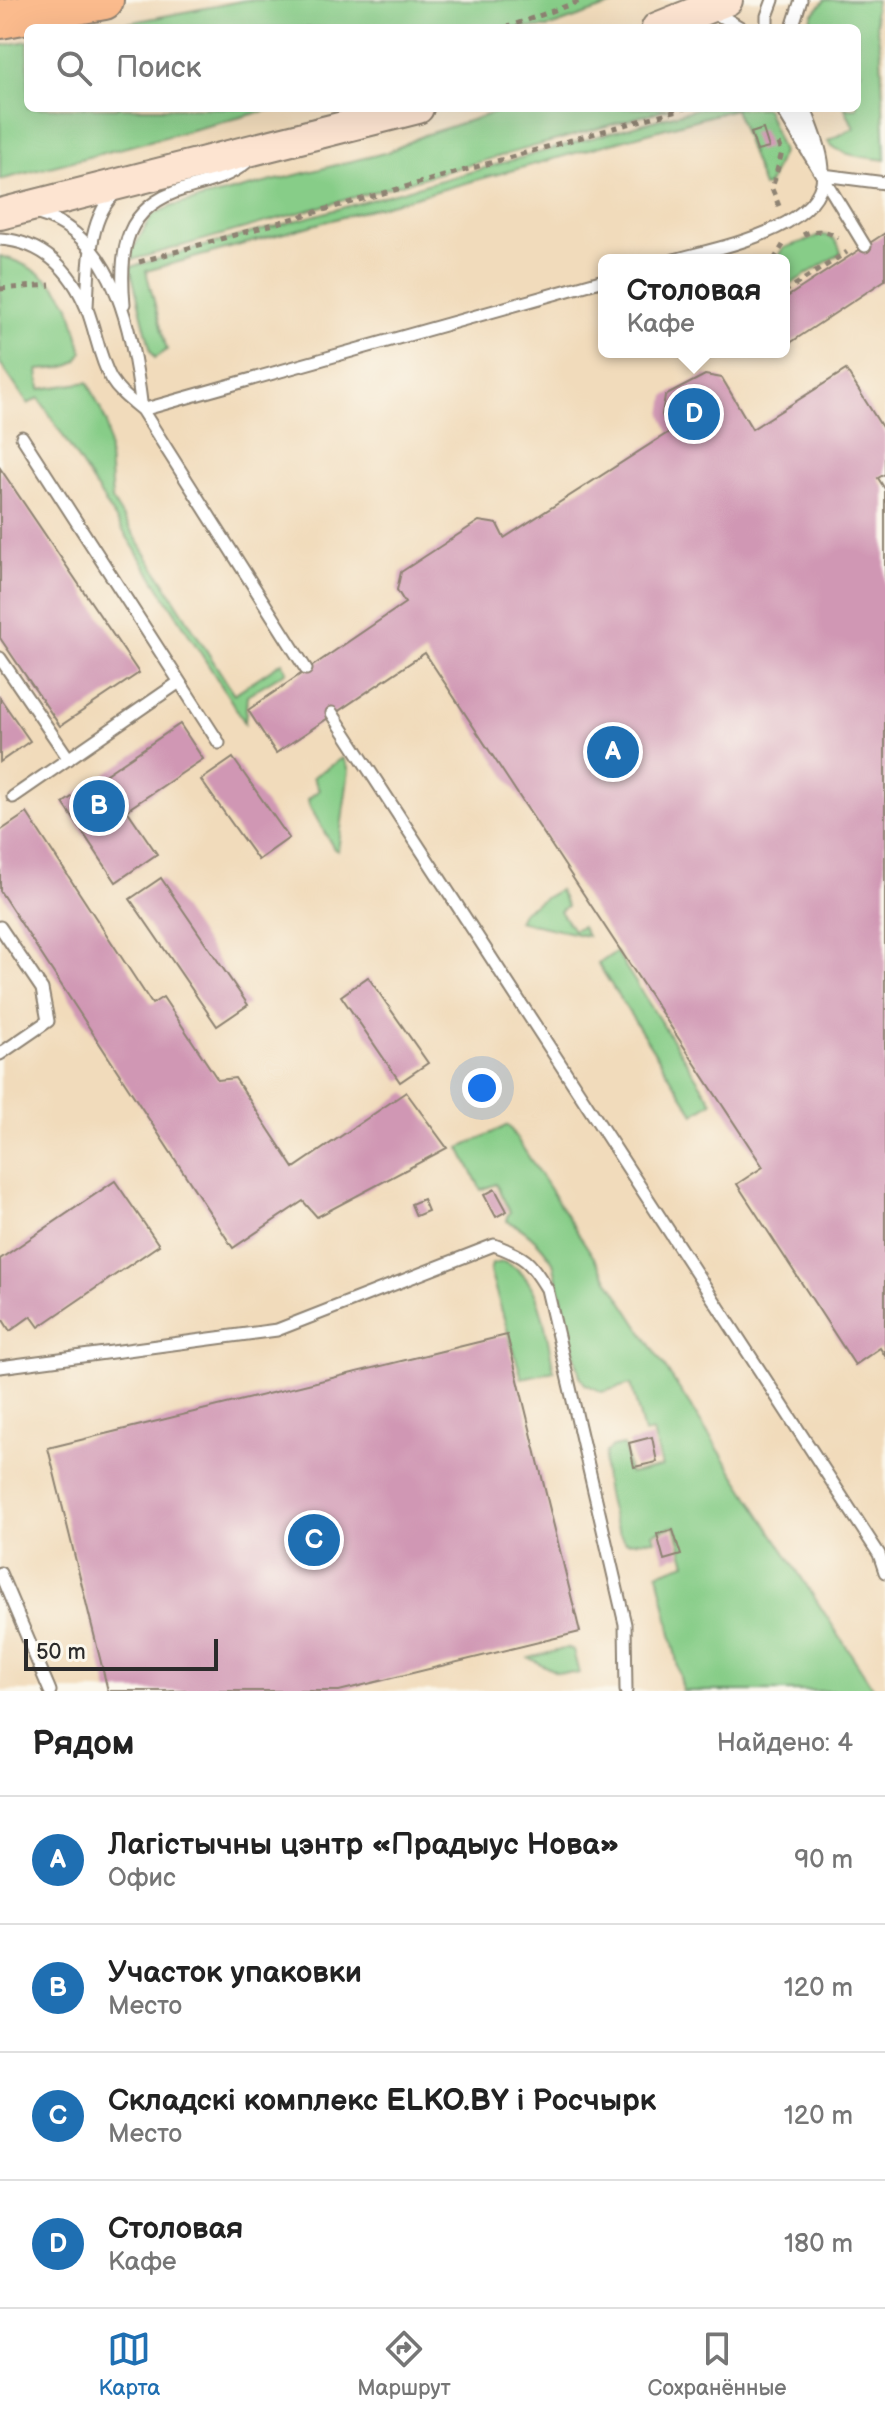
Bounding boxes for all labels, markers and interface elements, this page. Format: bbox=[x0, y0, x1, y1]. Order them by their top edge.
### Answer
search box bbox=[24, 24, 861, 112]
icon: search bbox=[52, 46, 96, 90]
text: Поиск bbox=[116, 50, 202, 86]
popup bbox=[598, 254, 790, 358]
text: Столовая bbox=[626, 273, 762, 309]
text: Кафе bbox=[626, 309, 695, 340]
pin: D bbox=[668, 384, 720, 444]
pin: A bbox=[587, 722, 639, 782]
pin: B bbox=[73, 776, 125, 836]
your location bbox=[462, 1068, 502, 1108]
pin: C bbox=[288, 1510, 340, 1570]
scale bar bbox=[24, 1635, 218, 1671]
text: 50 m bbox=[36, 1639, 86, 1666]
text: Рядом bbox=[32, 1723, 134, 1764]
text: Найдено: 4 bbox=[717, 1728, 853, 1759]
text: Лагістычны цэнтр «Прадыус Нова» bbox=[108, 1827, 619, 1863]
text: A bbox=[50, 1845, 66, 1876]
text: 90 m bbox=[794, 1845, 853, 1876]
text: Офис bbox=[108, 1863, 176, 1894]
text: Участок упаковки bbox=[108, 1955, 362, 1991]
text: B bbox=[49, 1973, 67, 2004]
text: 120 m bbox=[784, 1973, 853, 2004]
text: Место bbox=[108, 1991, 182, 2022]
text: Складскі комплекс ELKO.BY і Росчырк bbox=[108, 2083, 656, 2119]
text: C bbox=[49, 2101, 67, 2132]
text: 120 m bbox=[784, 2101, 853, 2132]
text: Место bbox=[108, 2119, 182, 2150]
text: Столовая bbox=[108, 2211, 243, 2247]
text: D bbox=[49, 2229, 67, 2260]
text: 180 m bbox=[784, 2229, 853, 2260]
text: Кафе bbox=[108, 2247, 176, 2278]
tab: Карта bbox=[98, 2327, 160, 2402]
tab: Маршрут bbox=[357, 2327, 451, 2402]
tab: Сохранённые bbox=[648, 2327, 787, 2402]

